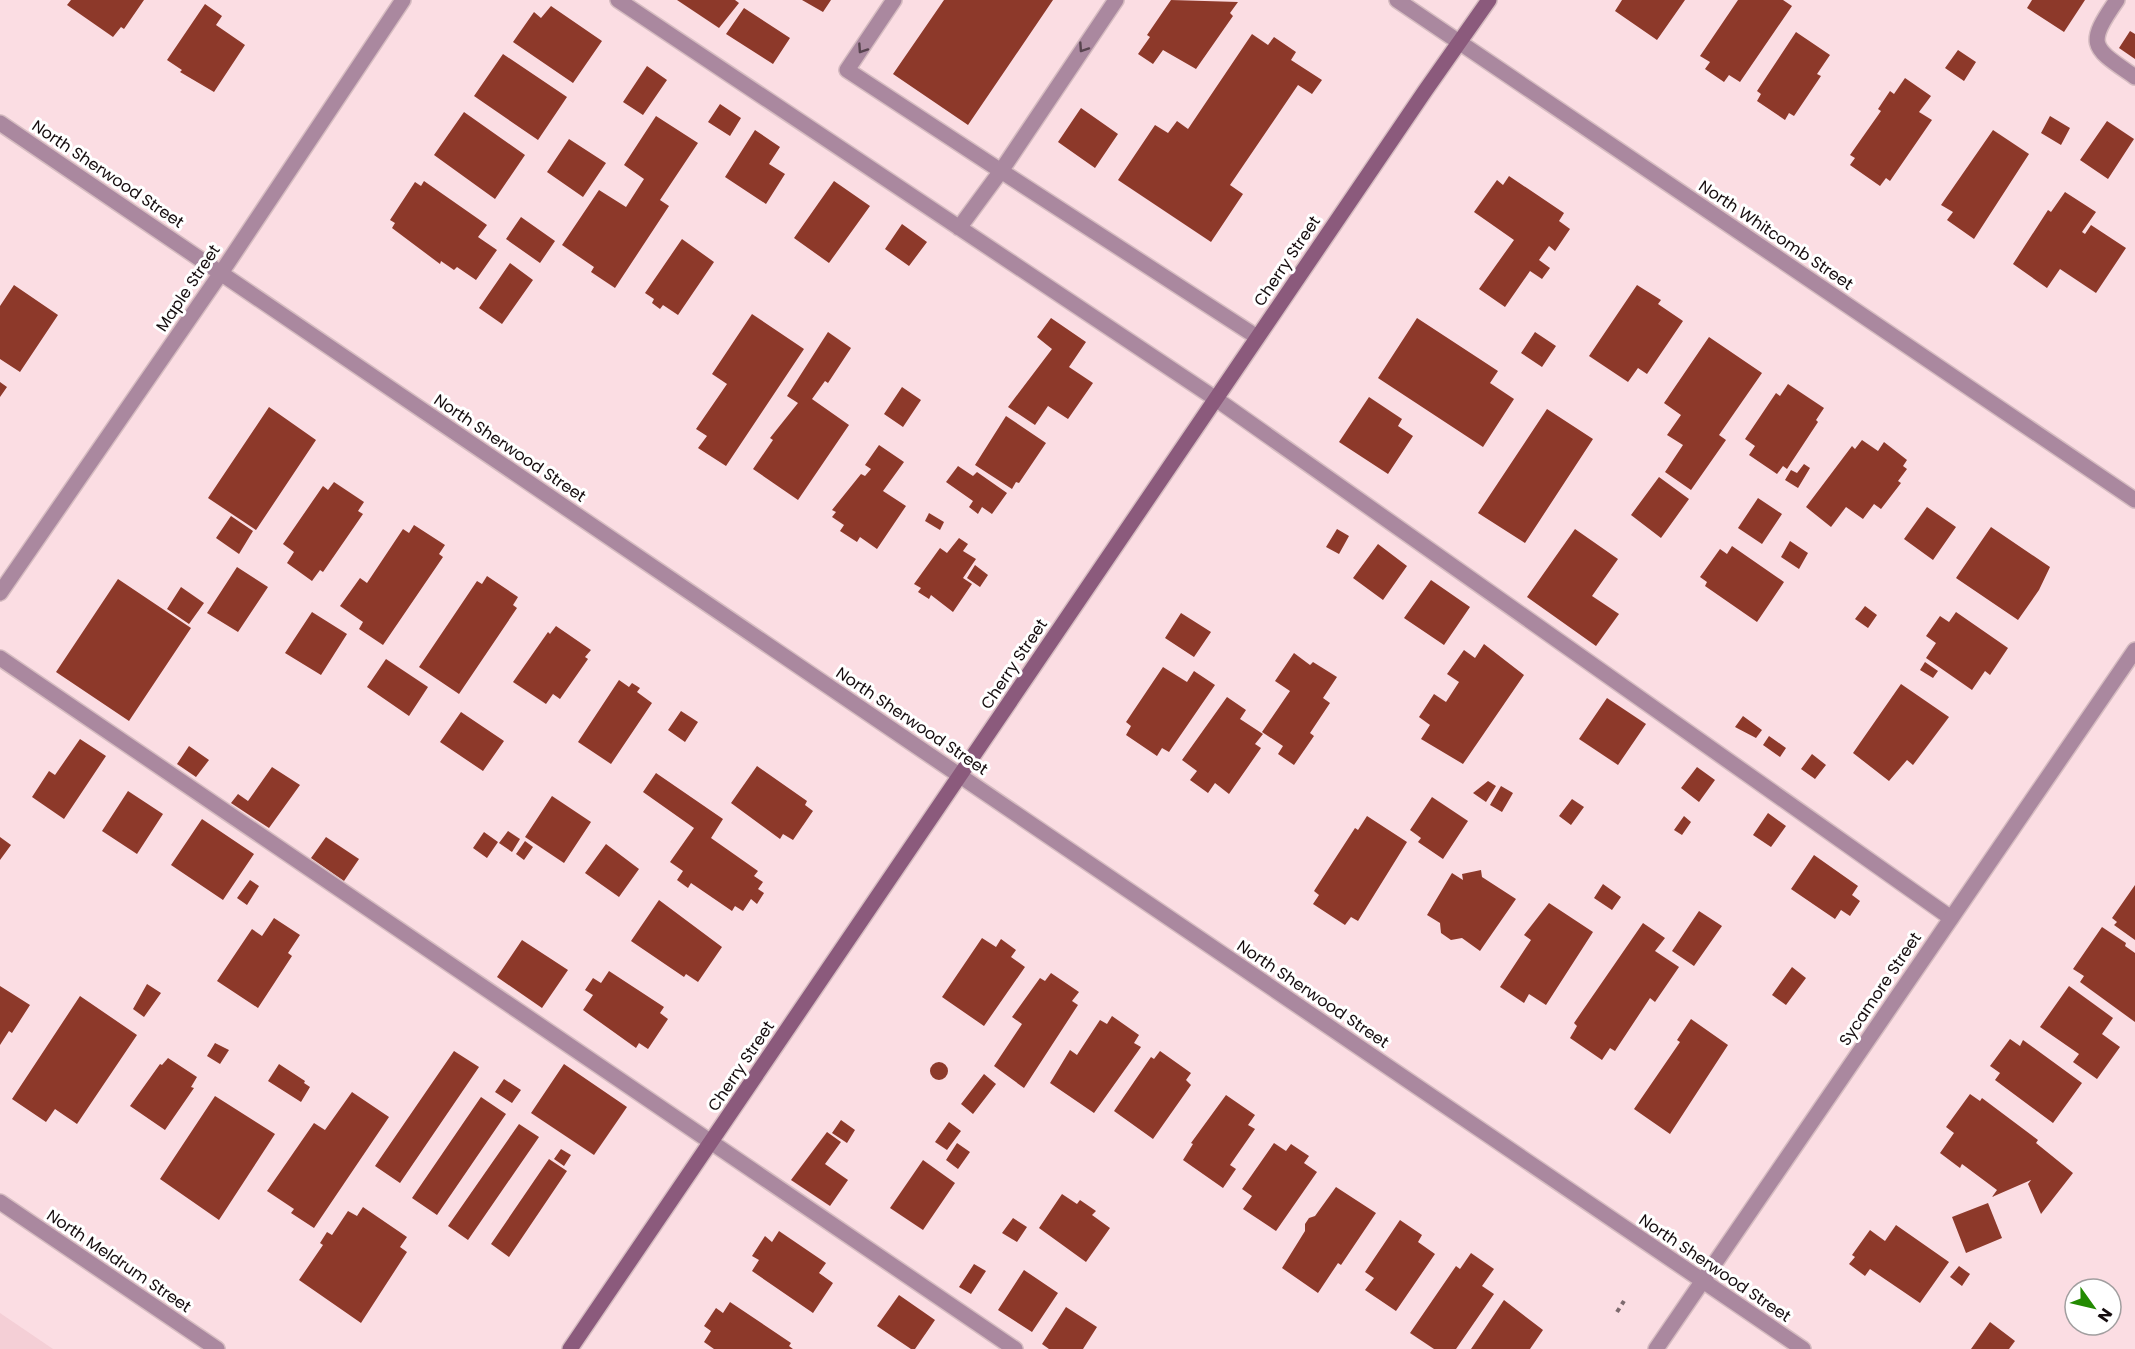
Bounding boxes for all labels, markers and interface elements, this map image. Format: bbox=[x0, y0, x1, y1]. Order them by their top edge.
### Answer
one-way arrow bbox=[858, 42, 869, 53]
one-way arrow bbox=[1079, 42, 1090, 53]
street label: North Sherwood Street bbox=[27, 114, 189, 234]
street label: North Whitcomb Street bbox=[1694, 175, 1858, 295]
street label: Cherry Street bbox=[1248, 211, 1326, 311]
street label: Maple Street bbox=[150, 240, 226, 336]
street label: North Sherwood Street bbox=[429, 388, 591, 508]
street label: Cherry Street bbox=[975, 614, 1053, 714]
street label: North Sherwood Street bbox=[831, 661, 993, 781]
street label: Sycamore Street bbox=[1833, 927, 1927, 1050]
street label: North Sherwood Street bbox=[1232, 934, 1394, 1054]
street label: Cherry Street bbox=[702, 1016, 780, 1116]
street label: North Meldrum Street bbox=[42, 1204, 196, 1318]
street label: North Sherwood Street bbox=[1634, 1208, 1796, 1328]
north arrow bbox=[2063, 1277, 2123, 1337]
text: N bbox=[2092, 1304, 2118, 1327]

